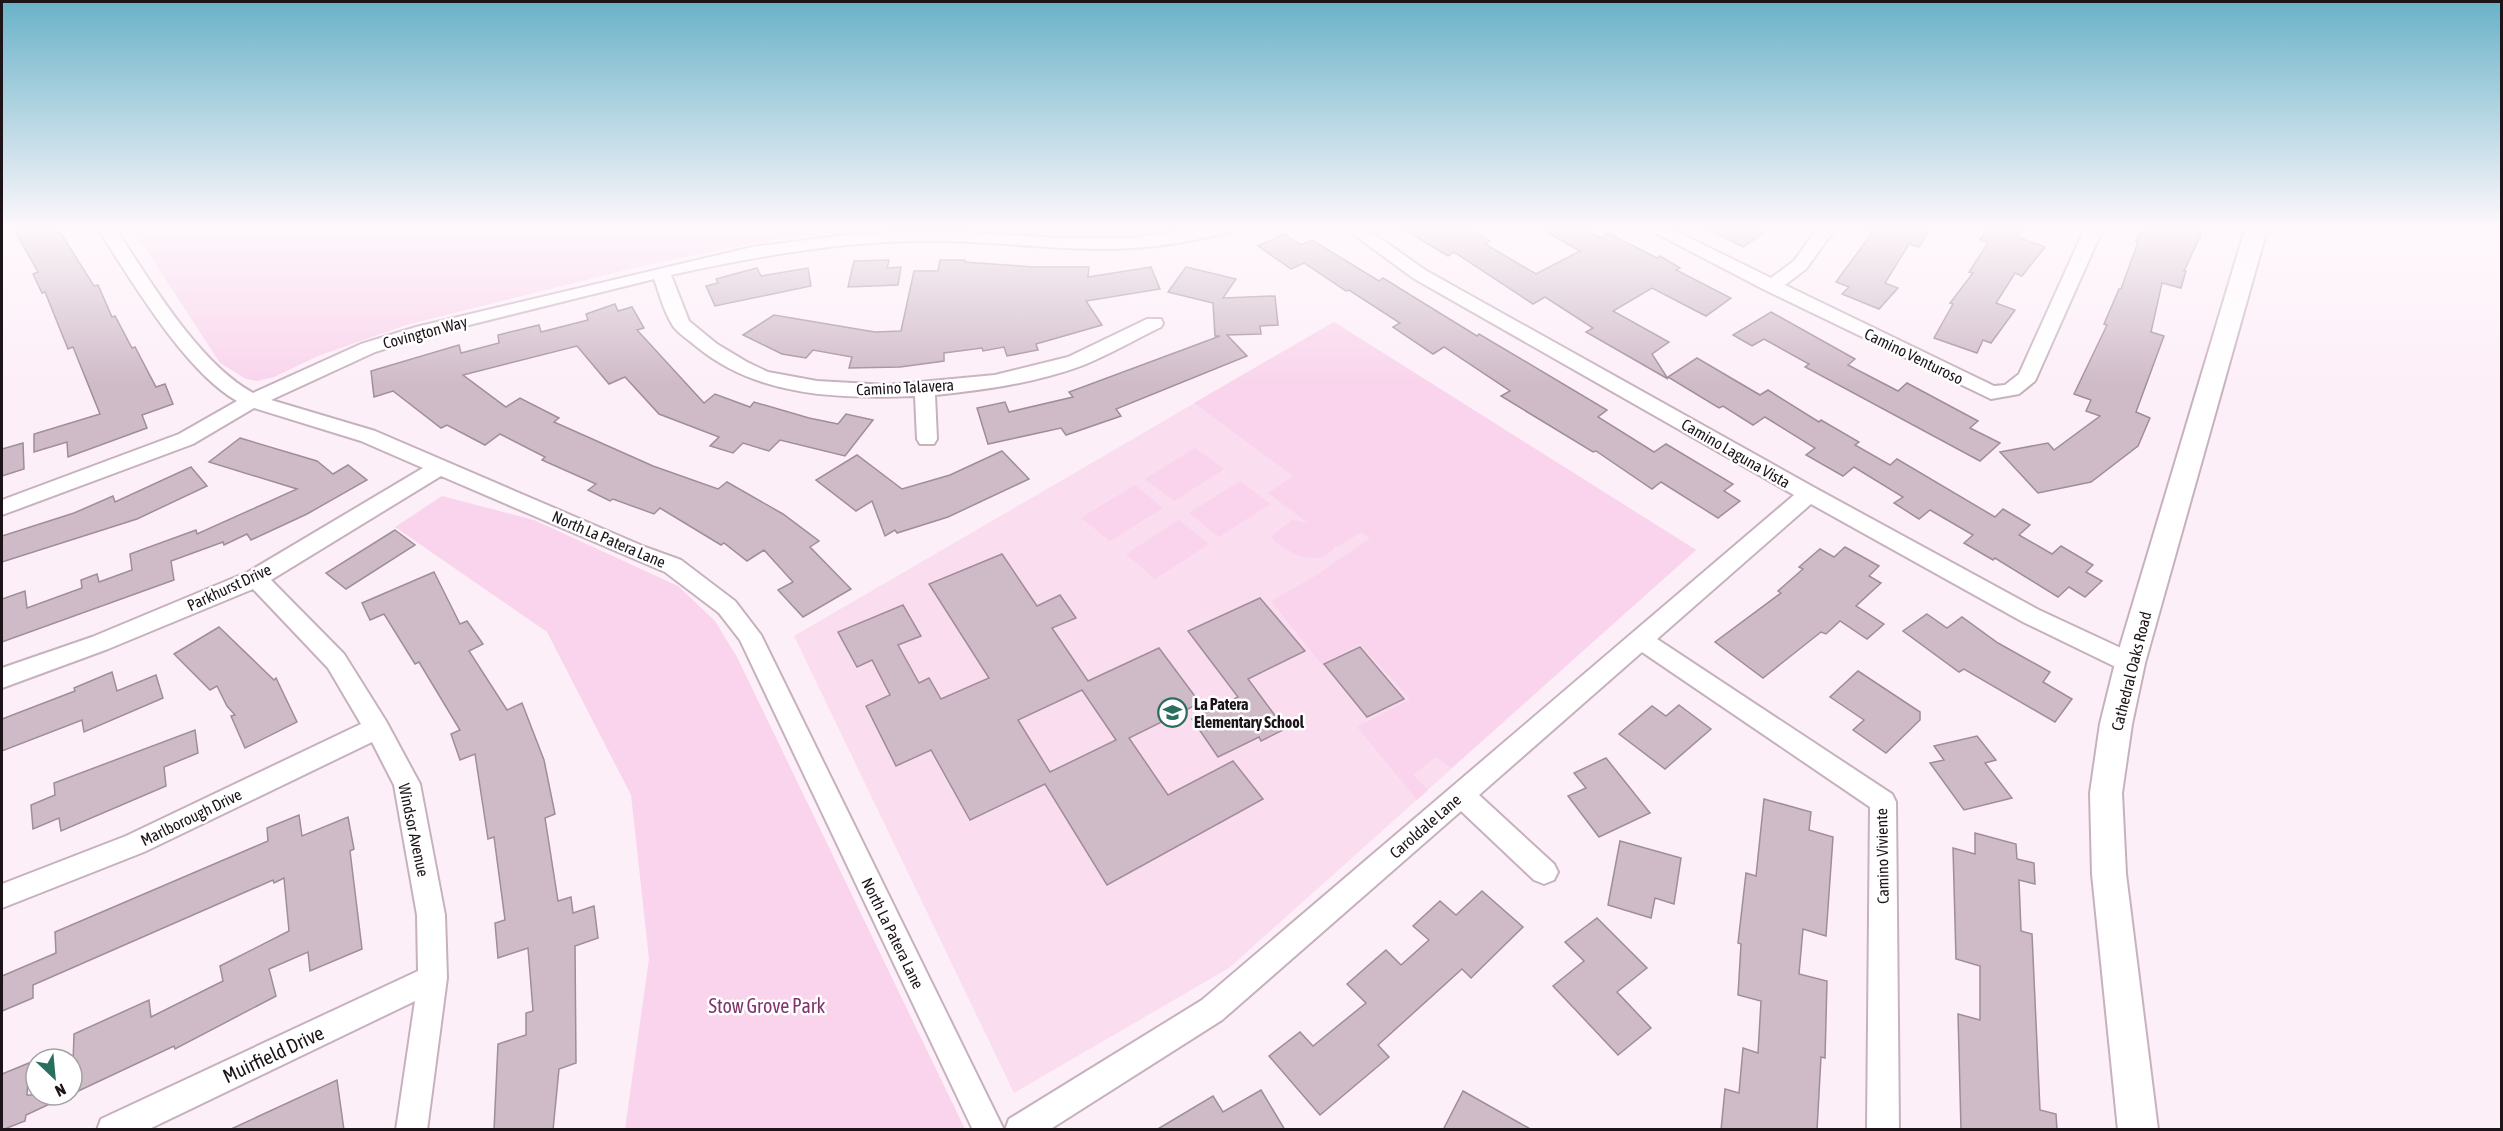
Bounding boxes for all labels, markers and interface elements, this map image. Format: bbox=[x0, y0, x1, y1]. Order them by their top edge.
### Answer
street label: Covington Way bbox=[381, 312, 470, 353]
street label: Camino Venturoso bbox=[1862, 324, 1966, 388]
street label: Camino Talavera bbox=[856, 375, 954, 399]
street label: Camino Laguna Vista bbox=[1678, 415, 1793, 492]
street label: North La Patera Lane bbox=[550, 507, 668, 571]
street label: Parkhurst Drive bbox=[184, 560, 274, 614]
street label: Cathedral Oaks Road bbox=[2107, 610, 2155, 732]
place label: La Patera Elementary School bbox=[1194, 695, 1305, 731]
school or university icon: La Patera Elementary School bbox=[1157, 697, 1189, 729]
street label: Windsor Avenue bbox=[395, 782, 433, 878]
street label: Marlborough Drive bbox=[138, 785, 245, 850]
street label: Caroldale Lane bbox=[1386, 790, 1464, 862]
street label: Camino Viviente bbox=[1872, 808, 1892, 904]
street label: North La Patera Lane bbox=[858, 875, 928, 991]
park label: Stow Grove Park bbox=[709, 994, 826, 1017]
street label: Muirfield Drive bbox=[219, 1021, 327, 1087]
north arrow bbox=[24, 1047, 84, 1107]
text: N bbox=[52, 1080, 69, 1101]

